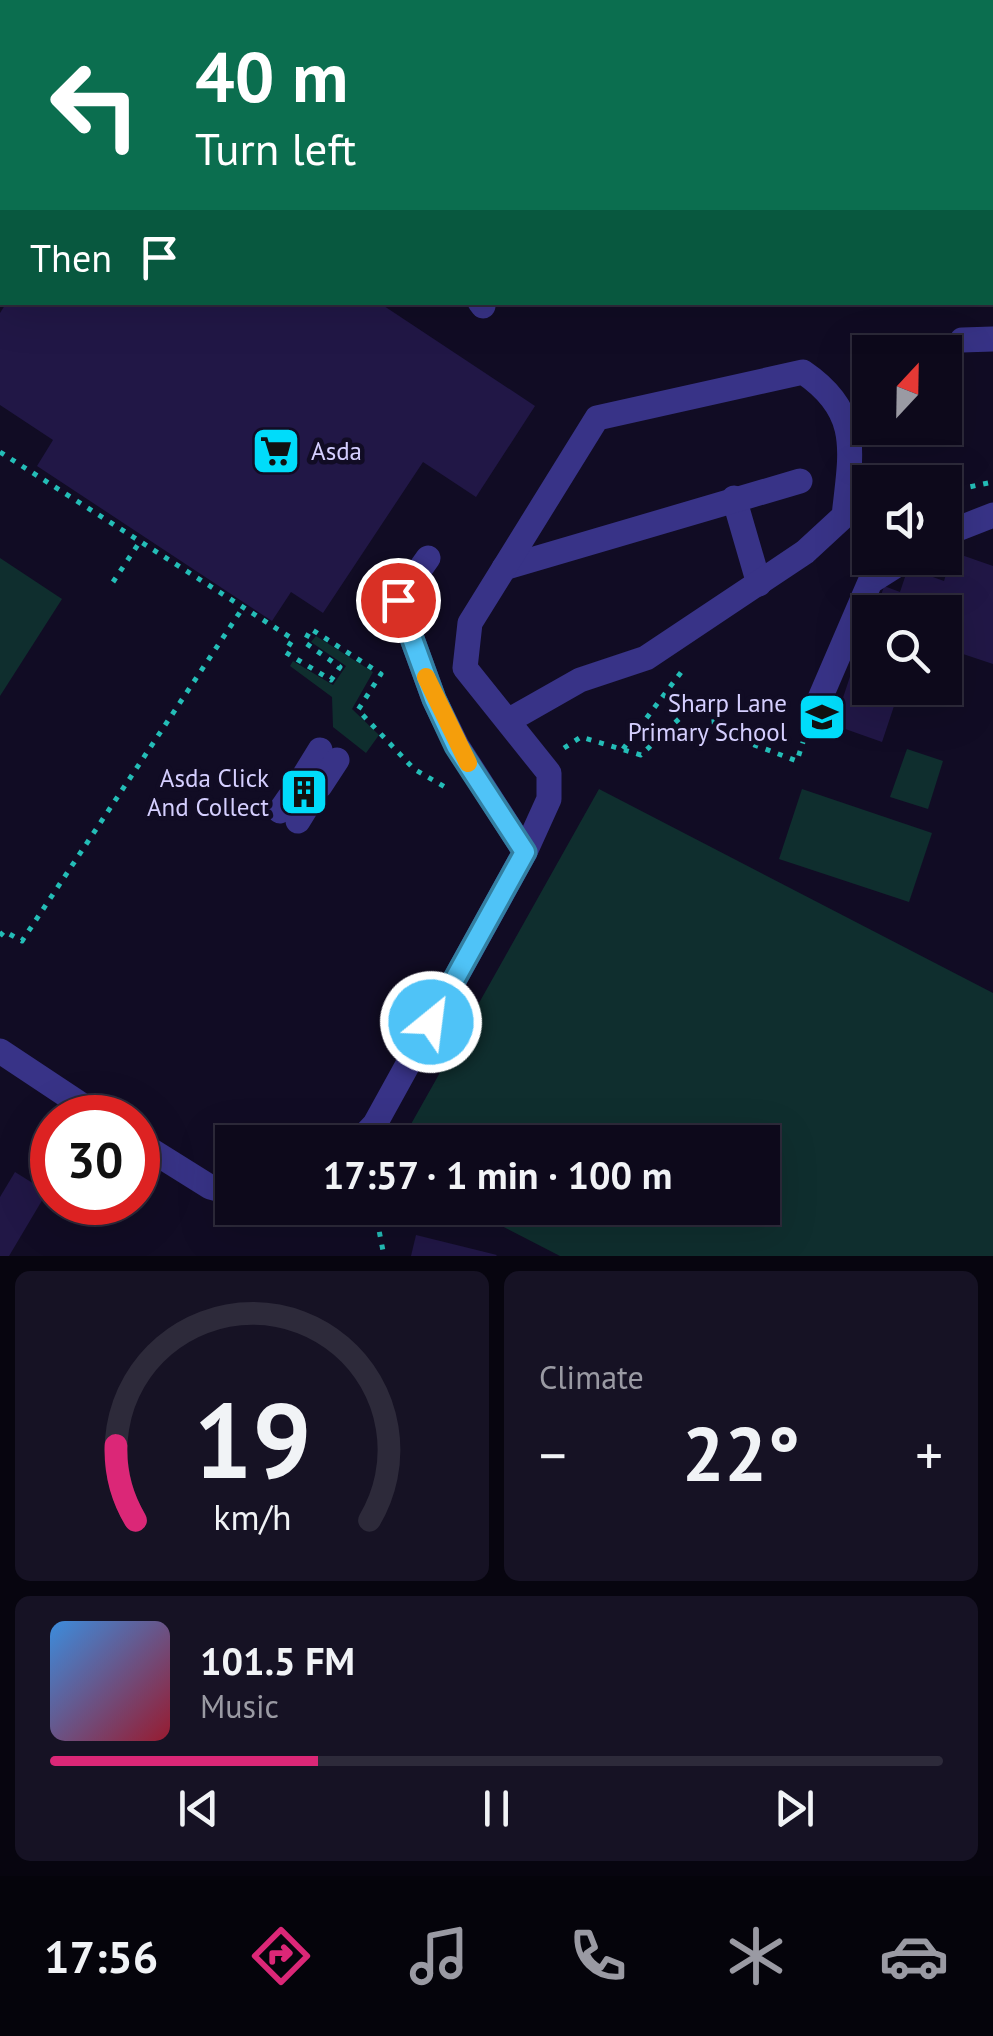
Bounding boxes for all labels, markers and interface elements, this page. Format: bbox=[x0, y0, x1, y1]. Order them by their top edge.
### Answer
text: 40 m bbox=[195, 31, 348, 121]
icon: left bbox=[30, 40, 160, 170]
text: Turn left bbox=[195, 119, 356, 177]
icon: arrive bbox=[132, 230, 187, 285]
text: Then bbox=[30, 233, 112, 282]
north arrow bbox=[852, 335, 962, 445]
map controls bbox=[852, 335, 962, 705]
supermarket icon: Asda bbox=[250, 425, 302, 477]
place label: Asda bbox=[311, 435, 362, 467]
button: sound bbox=[852, 465, 962, 575]
pin bbox=[356, 558, 441, 643]
icon: arrive bbox=[371, 573, 426, 628]
button: search bbox=[852, 595, 962, 705]
place label: Sharp Lane Primary School bbox=[628, 687, 788, 748]
school or university icon: Sharp Lane Primary School bbox=[796, 691, 848, 743]
place label: Asda Click And Collect bbox=[147, 762, 270, 823]
building icon: Asda Click And Collect bbox=[278, 766, 330, 818]
position arrow bbox=[379, 970, 483, 1074]
speed limit sign: 30 bbox=[30, 1095, 160, 1225]
text: 17:57 · 1 min · 100 m bbox=[323, 1150, 672, 1199]
text: Climate bbox=[539, 1356, 644, 1398]
text: 19 bbox=[193, 1372, 311, 1507]
text: 22° bbox=[682, 1405, 800, 1502]
text: − bbox=[539, 1419, 567, 1490]
text: + bbox=[915, 1419, 943, 1490]
text: km/h bbox=[213, 1494, 291, 1540]
text: 101.5 FM bbox=[200, 1636, 355, 1685]
text: Music bbox=[200, 1685, 279, 1727]
icon: previous bbox=[171, 1781, 226, 1836]
icon: pause bbox=[469, 1781, 524, 1836]
icon: next bbox=[767, 1781, 822, 1836]
icon: directions bbox=[246, 1921, 316, 1991]
icon: music bbox=[404, 1921, 474, 1991]
icon: phone bbox=[563, 1921, 633, 1991]
icon: climate bbox=[721, 1921, 791, 1991]
icon: car bbox=[879, 1921, 949, 1991]
text: 17:56 bbox=[44, 1927, 158, 1985]

